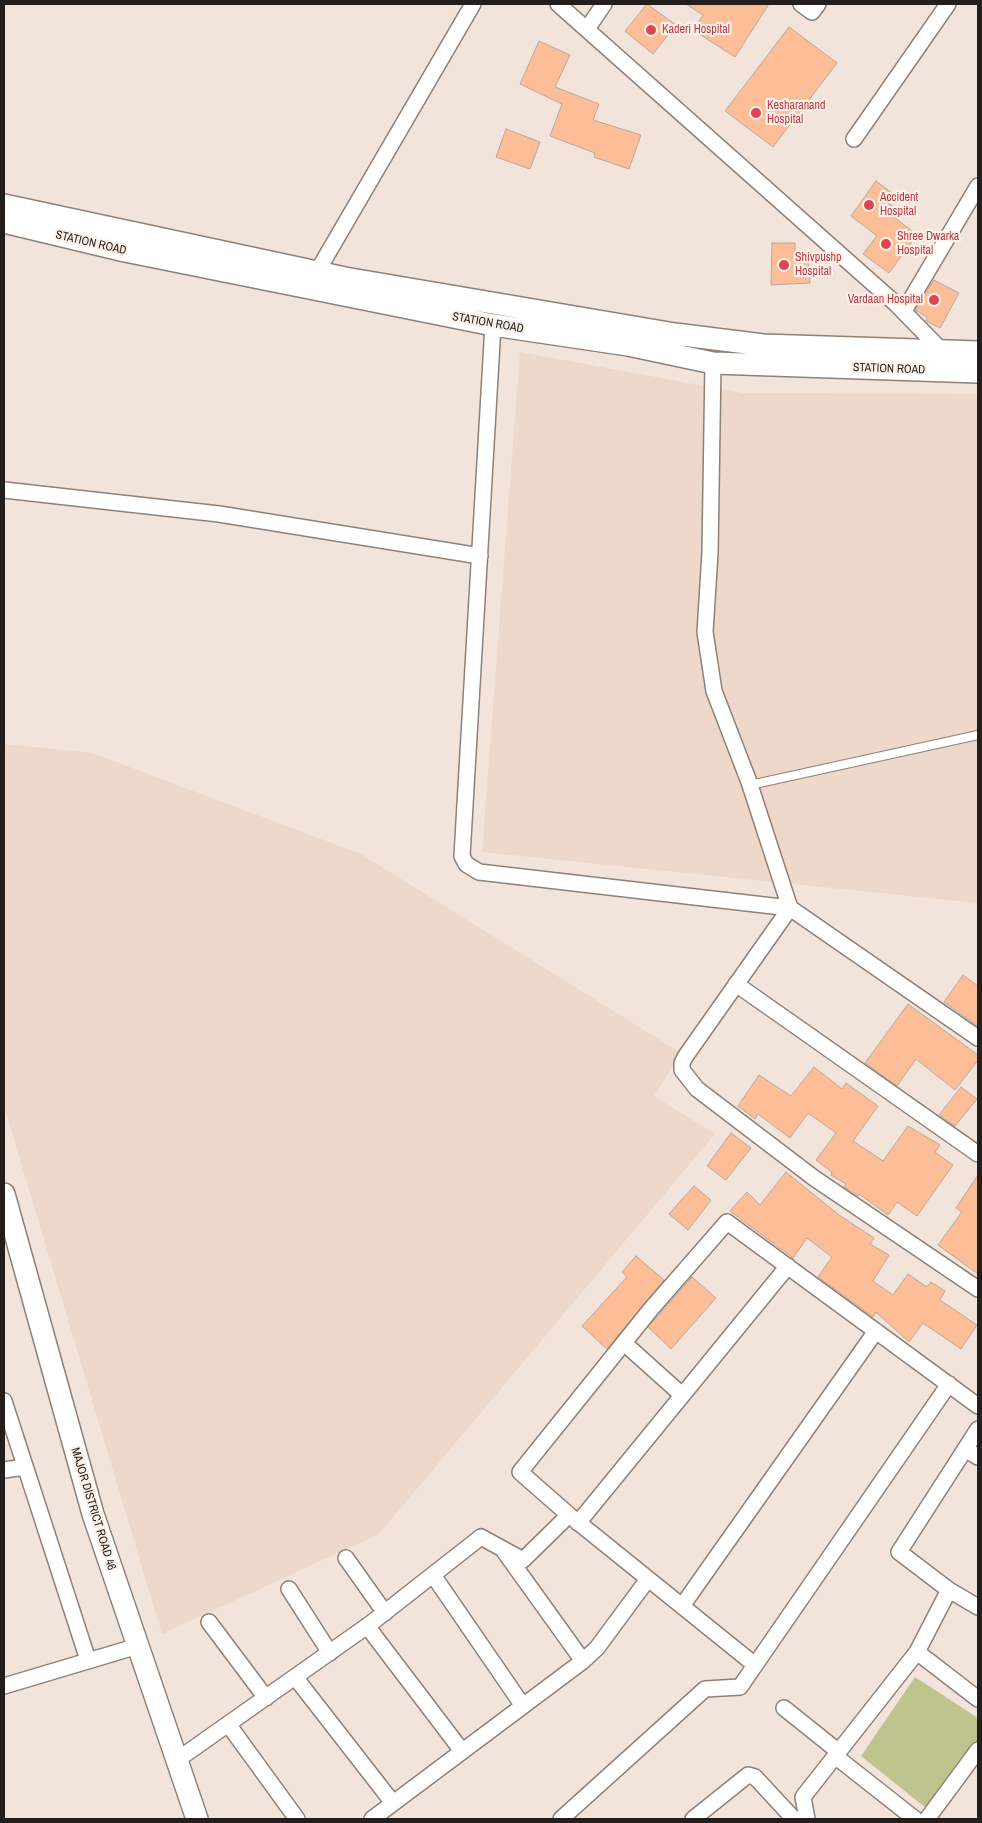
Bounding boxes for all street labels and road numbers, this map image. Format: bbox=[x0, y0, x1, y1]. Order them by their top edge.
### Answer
street label: STATION ROAD bbox=[54, 228, 128, 258]
street label: STATION ROAD bbox=[451, 310, 525, 336]
street label: STATION ROAD bbox=[853, 361, 925, 377]
street label: MAJOR DISTRICT ROAD 46 bbox=[67, 1446, 119, 1572]

